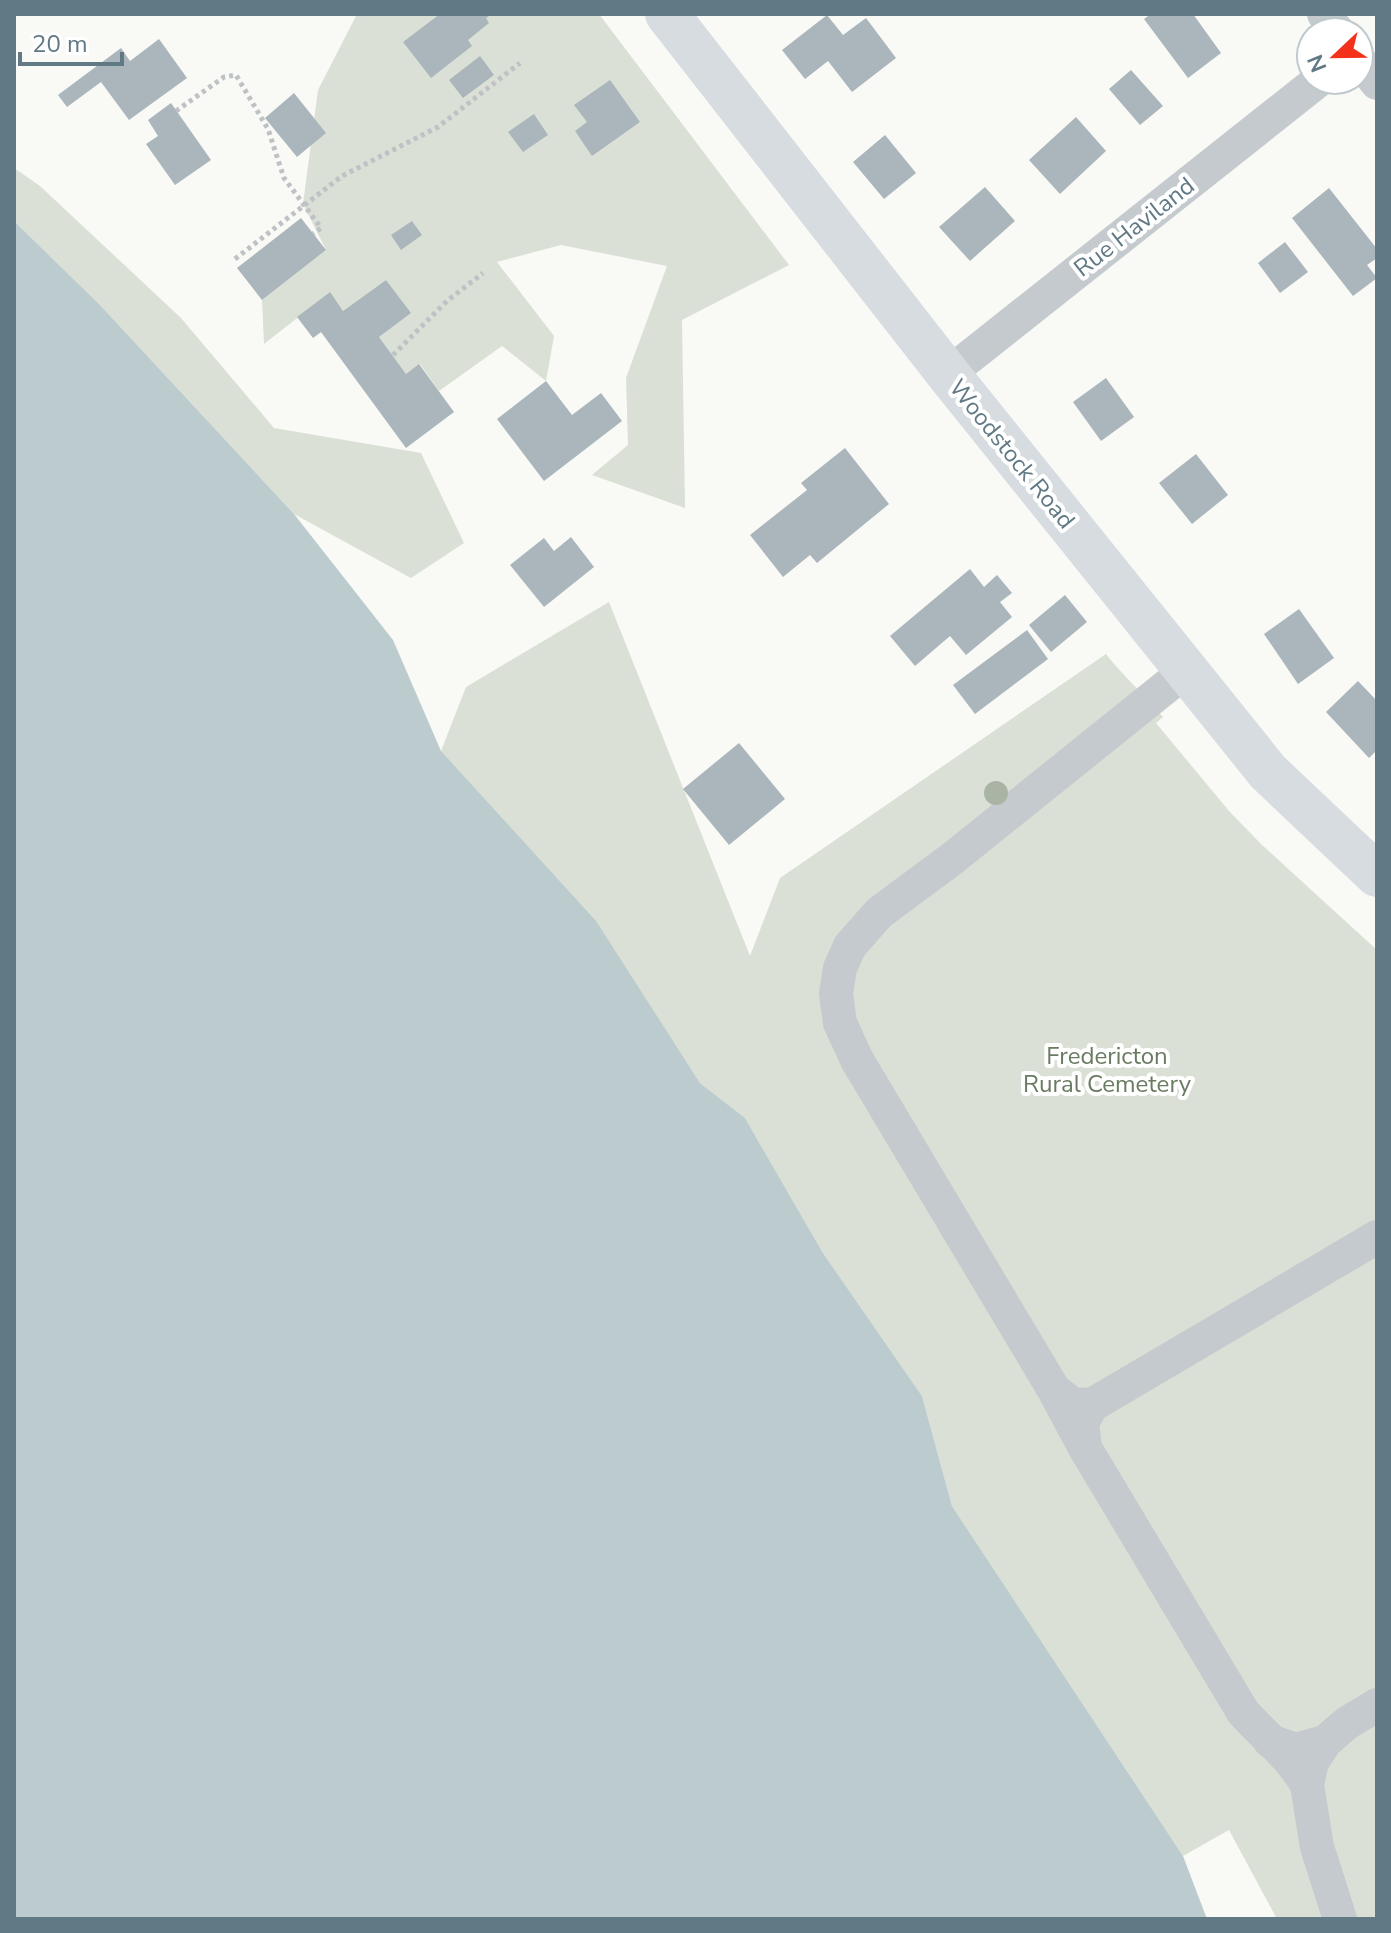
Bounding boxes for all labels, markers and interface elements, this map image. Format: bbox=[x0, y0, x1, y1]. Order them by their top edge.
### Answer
scale bar bbox=[20, 16, 122, 66]
north arrow bbox=[1295, 16, 1375, 96]
text: 20 m bbox=[32, 28, 88, 60]
text: N bbox=[1300, 50, 1334, 76]
street label: Rue Haviland bbox=[1067, 170, 1201, 284]
street label: Woodstock Road bbox=[942, 372, 1082, 536]
park label: Fredericton Rural Cemetery bbox=[1023, 1040, 1192, 1100]

